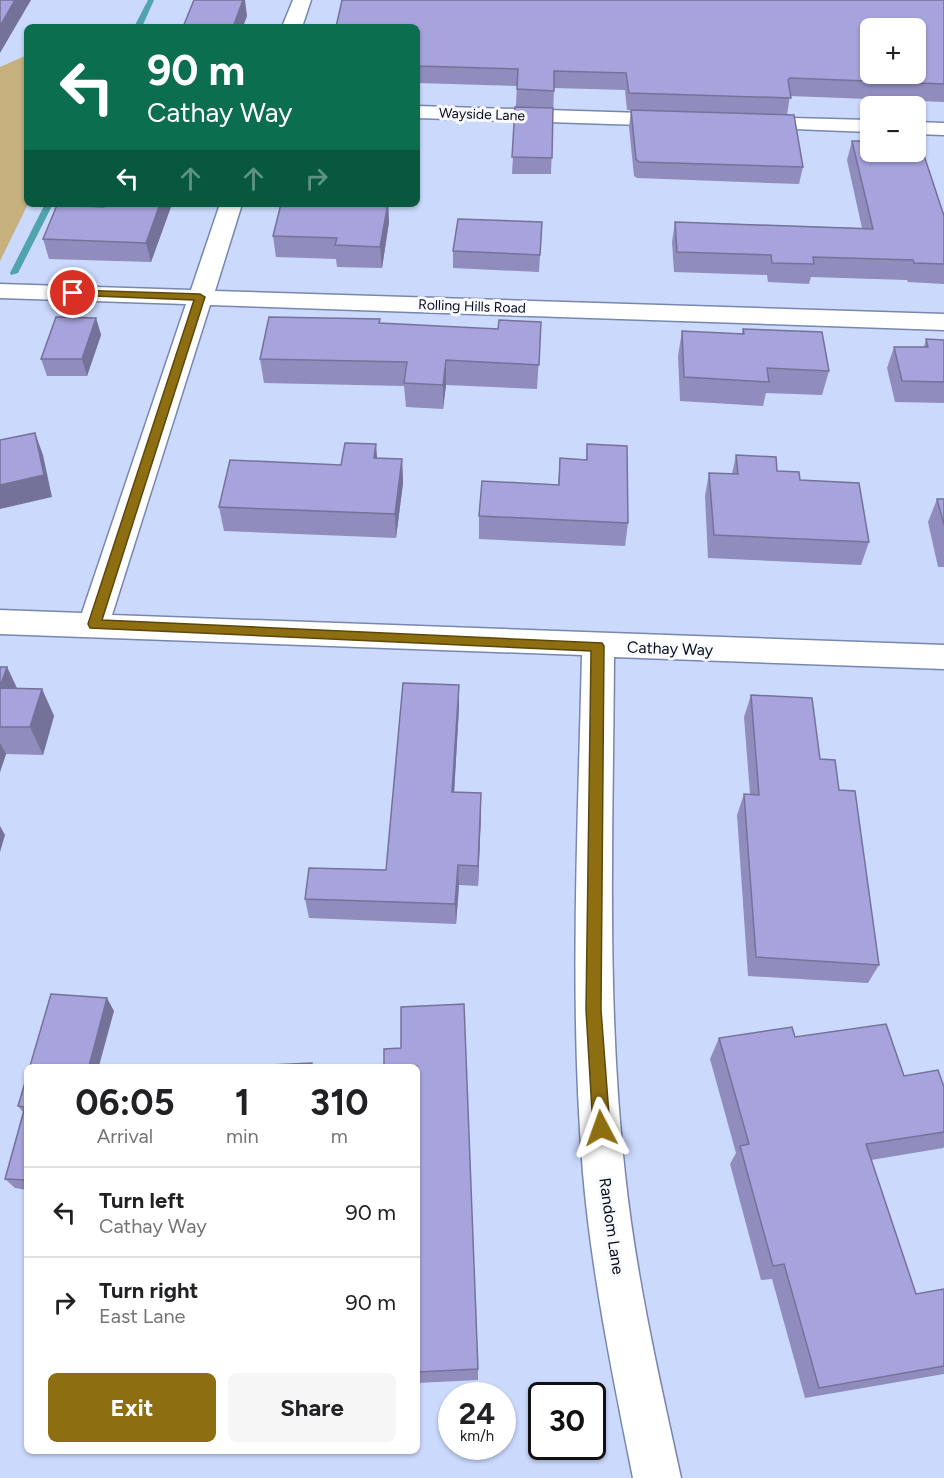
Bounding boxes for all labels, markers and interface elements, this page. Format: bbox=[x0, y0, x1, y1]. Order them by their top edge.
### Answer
map controls bbox=[860, 18, 926, 162]
button: + bbox=[860, 18, 926, 84]
text: 90 m bbox=[147, 45, 245, 96]
icon: left bbox=[48, 48, 126, 126]
text: Cathay Way bbox=[147, 96, 293, 129]
button: − bbox=[860, 96, 926, 162]
street label: Wayside Lane bbox=[439, 105, 526, 125]
icon: left bbox=[111, 162, 144, 195]
icon: ahead bbox=[174, 162, 207, 195]
icon: ahead bbox=[237, 162, 270, 195]
icon: right bbox=[300, 162, 333, 195]
pin bbox=[47, 267, 98, 318]
icon: arrive bbox=[56, 276, 89, 309]
street label: Rolling Hills Road bbox=[418, 296, 526, 317]
street label: Cathay Way bbox=[627, 638, 714, 660]
text: 06:05 bbox=[75, 1081, 175, 1124]
text: 1 bbox=[235, 1081, 250, 1124]
text: 310 bbox=[310, 1081, 369, 1124]
position arrow bbox=[569, 1096, 633, 1160]
text: Arrival bbox=[97, 1124, 153, 1148]
text: min bbox=[226, 1124, 259, 1148]
text: m bbox=[331, 1124, 348, 1148]
street label: Random Lane bbox=[595, 1176, 628, 1276]
text: Turn left bbox=[99, 1187, 185, 1214]
icon: left bbox=[48, 1196, 81, 1229]
text: 90 m bbox=[345, 1199, 396, 1226]
text: Cathay Way bbox=[99, 1214, 207, 1238]
text: Turn right bbox=[99, 1277, 198, 1304]
icon: right bbox=[48, 1286, 81, 1319]
text: 90 m bbox=[345, 1289, 396, 1316]
text: East Lane bbox=[99, 1304, 186, 1328]
button: Exit bbox=[48, 1373, 216, 1442]
button: Share bbox=[228, 1373, 396, 1442]
speed limit sign: 30 bbox=[528, 1382, 606, 1460]
text: 24 bbox=[459, 1395, 495, 1432]
text: km/h bbox=[460, 1427, 494, 1445]

